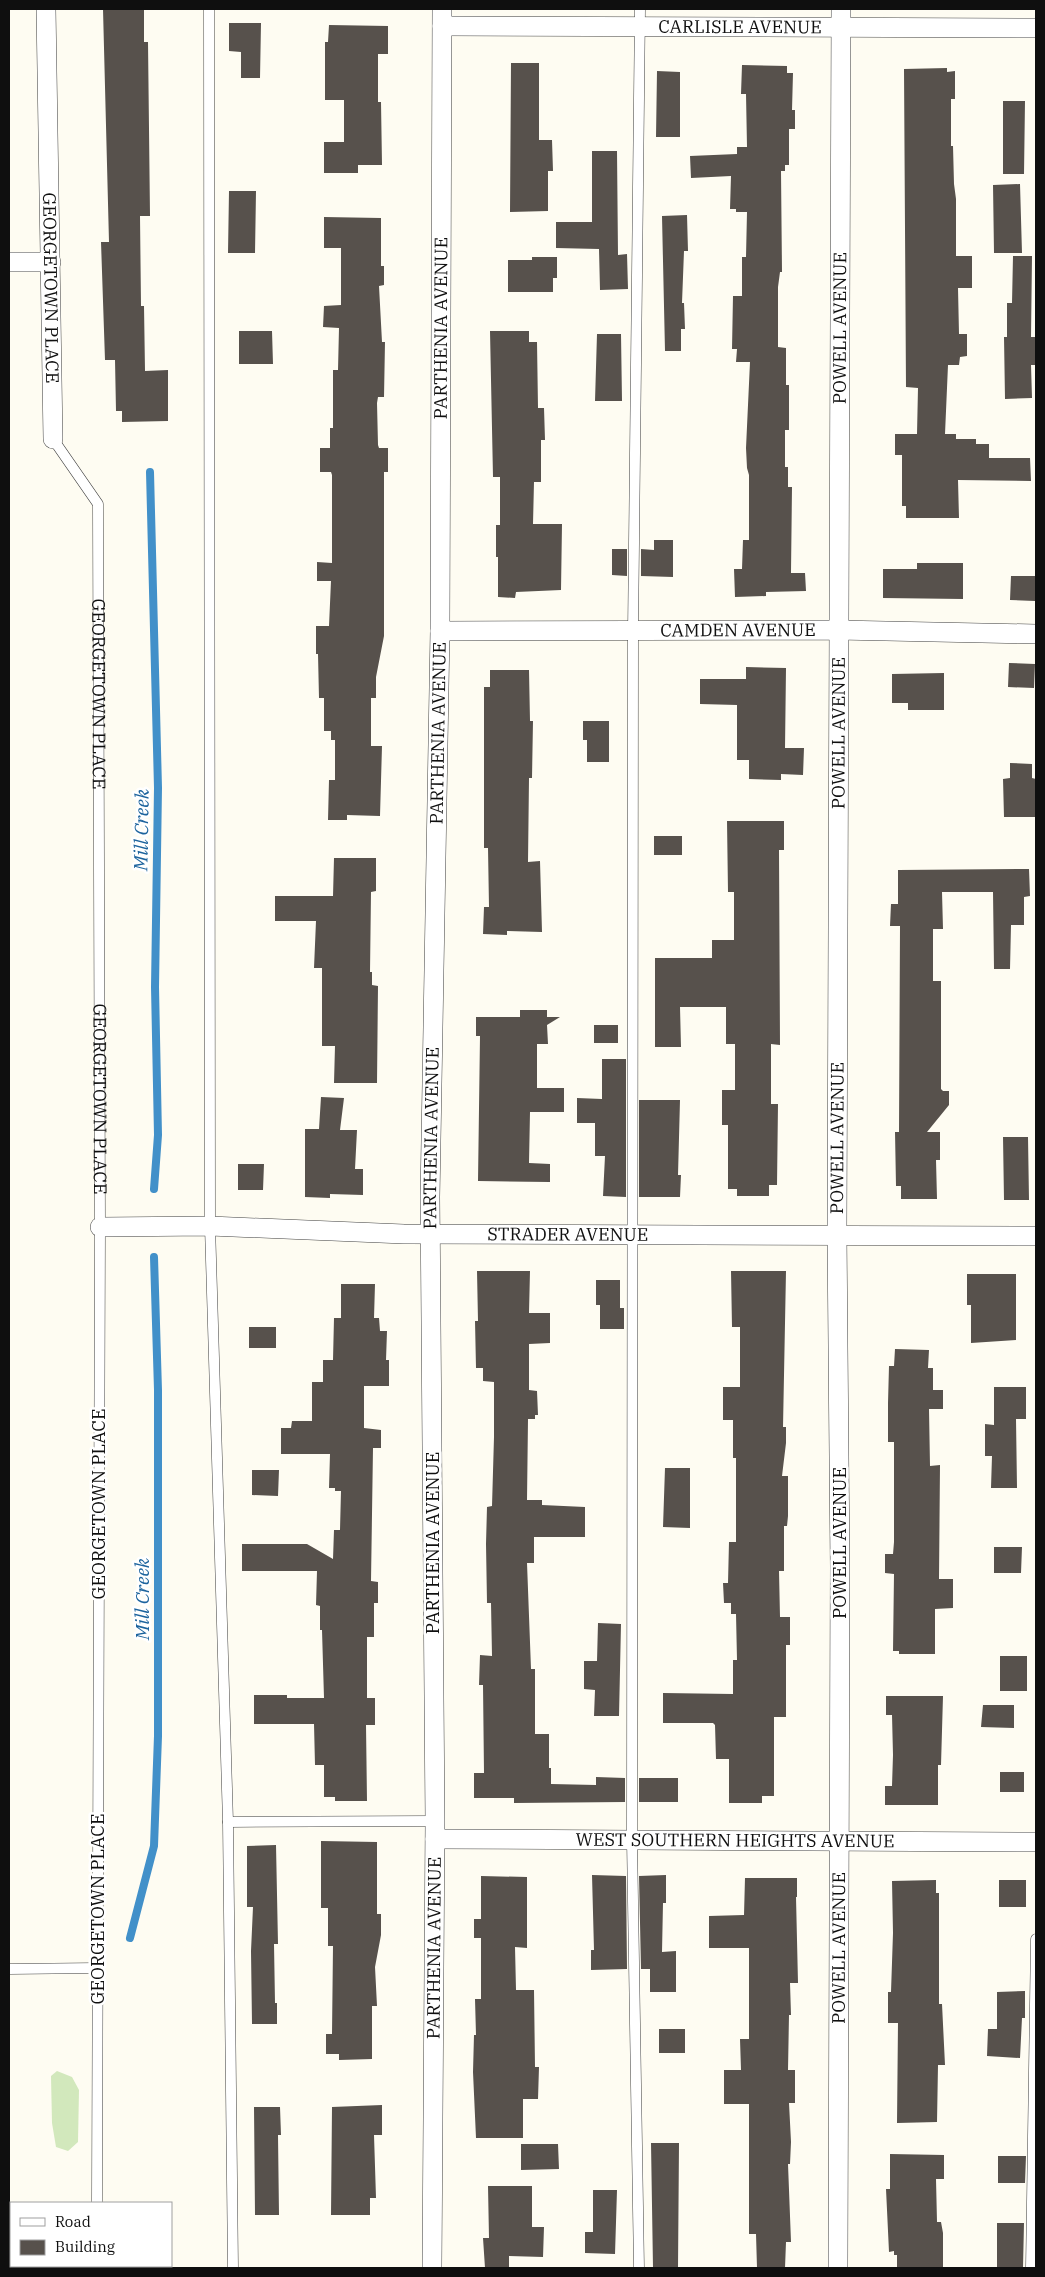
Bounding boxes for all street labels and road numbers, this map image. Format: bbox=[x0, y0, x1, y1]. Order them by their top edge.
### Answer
street label: CARLISLE AVENUE bbox=[658, 15, 822, 38]
street label: GEORGETOWN PLACE bbox=[38, 192, 64, 384]
street label: PARTHENIA AVENUE bbox=[429, 237, 452, 419]
street label: POWELL AVENUE bbox=[828, 252, 851, 404]
street label: GEORGETOWN PLACE bbox=[87, 598, 111, 789]
street label: CAMDEN AVENUE bbox=[660, 618, 816, 641]
street label: PARTHENIA AVENUE bbox=[425, 642, 451, 825]
street label: POWELL AVENUE bbox=[826, 657, 850, 809]
street label: GEORGETOWN PLACE bbox=[88, 1003, 112, 1194]
street label: PARTHENIA AVENUE bbox=[418, 1047, 444, 1229]
street label: POWELL AVENUE bbox=[825, 1062, 849, 1214]
street label: STRADER AVENUE bbox=[487, 1222, 648, 1246]
street label: GEORGETOWN PLACE bbox=[87, 1409, 110, 1599]
street label: PARTHENIA AVENUE bbox=[421, 1452, 444, 1634]
street label: POWELL AVENUE bbox=[828, 1467, 851, 1619]
street label: GEORGETOWN PLACE bbox=[86, 1814, 109, 2004]
street label: WEST SOUTHERN HEIGHTS AVENUE bbox=[575, 1828, 895, 1852]
street label: PARTHENIA AVENUE bbox=[422, 1857, 446, 2039]
street label: POWELL AVENUE bbox=[827, 1872, 850, 2024]

